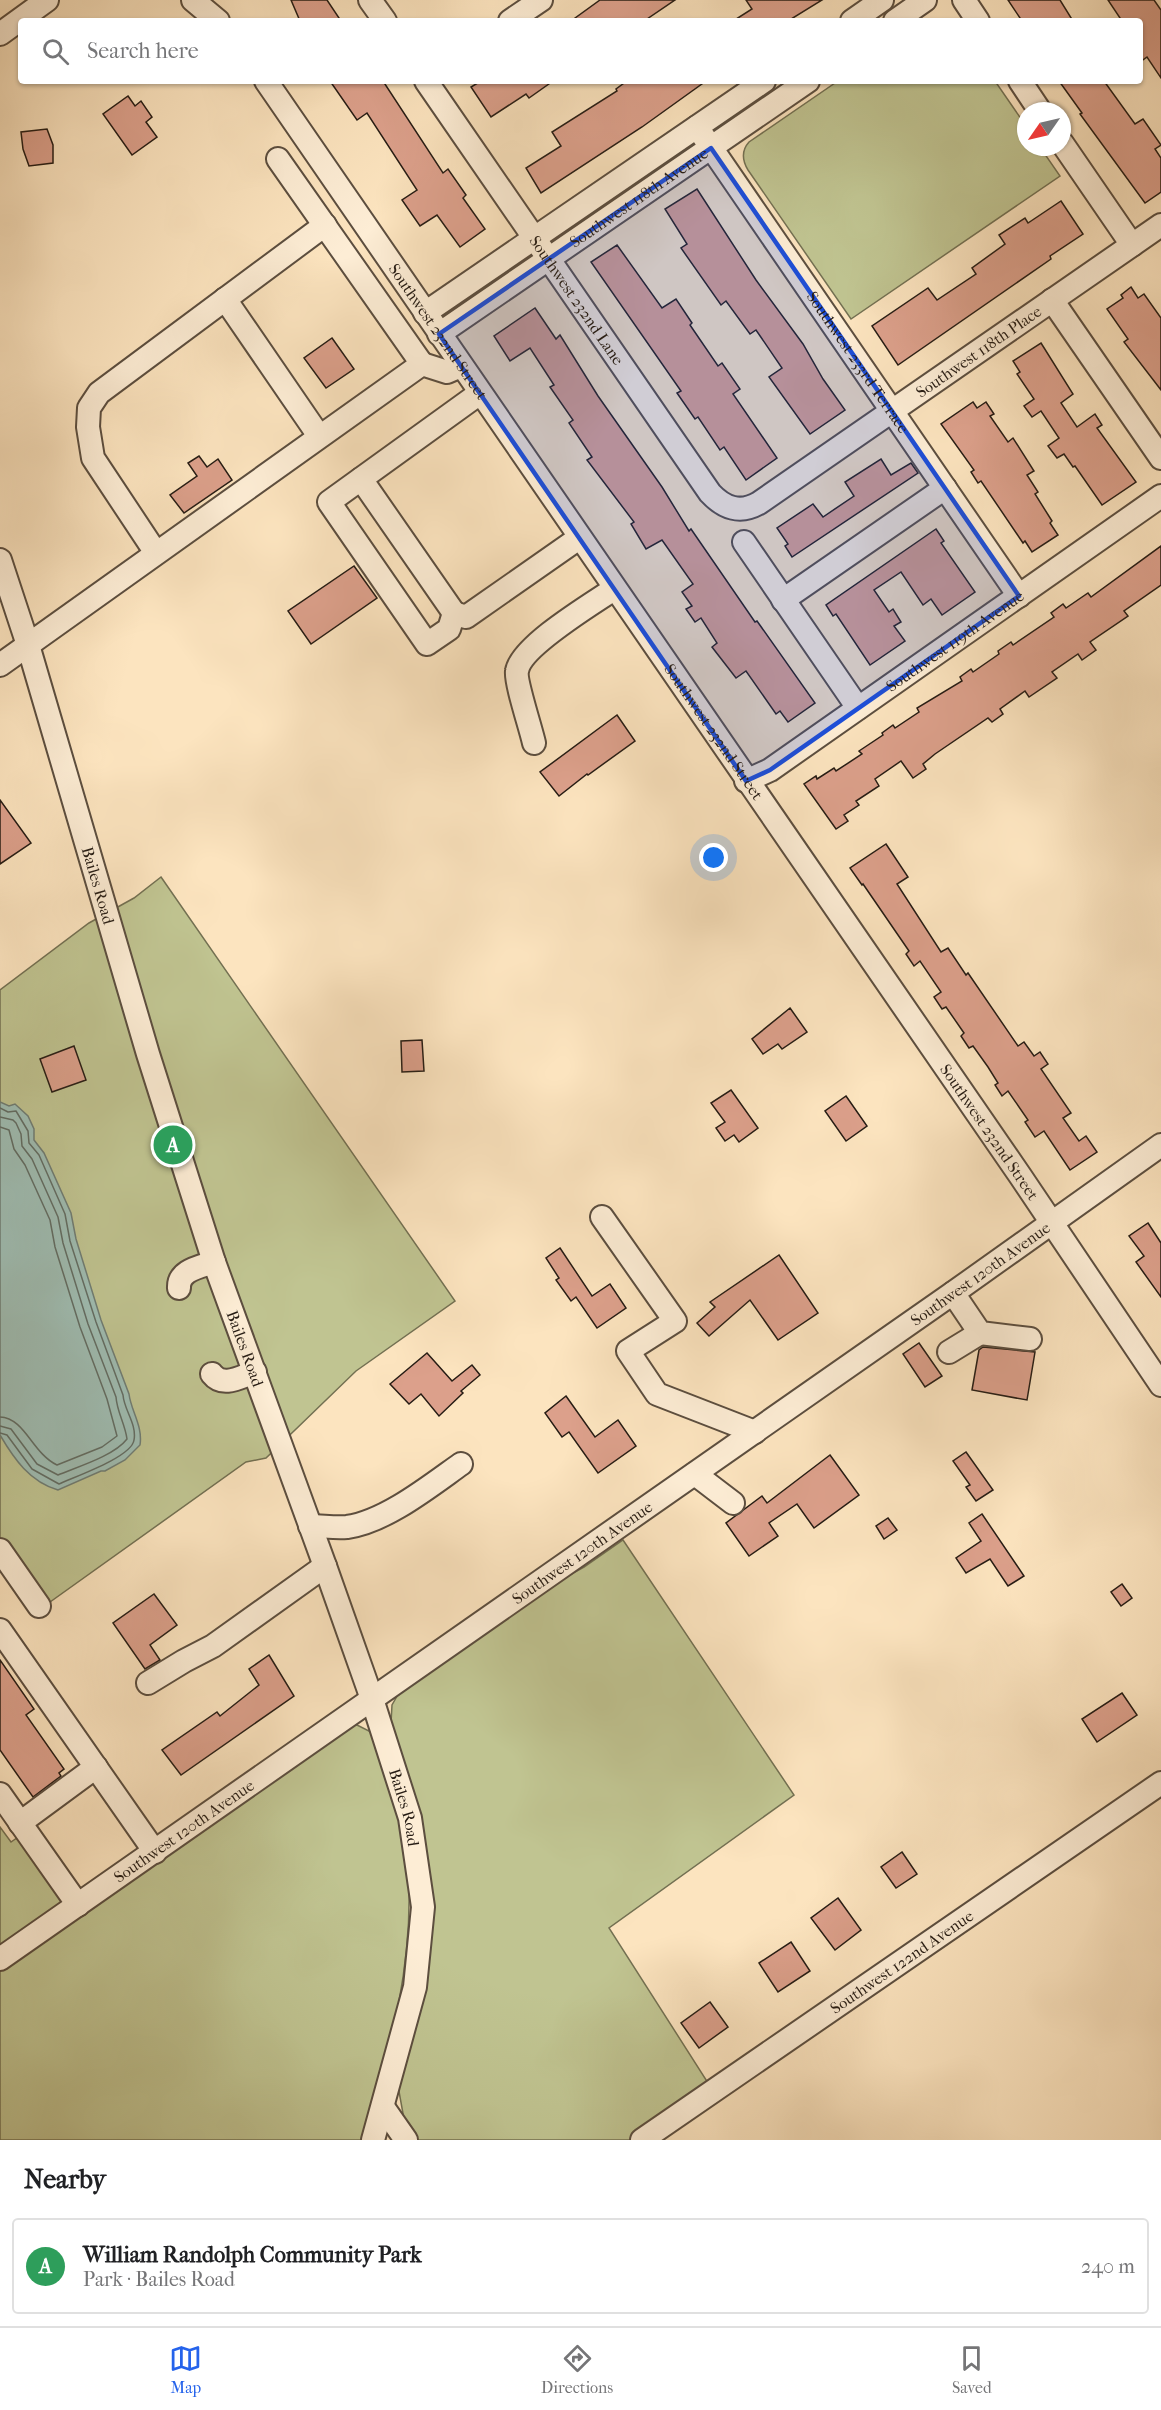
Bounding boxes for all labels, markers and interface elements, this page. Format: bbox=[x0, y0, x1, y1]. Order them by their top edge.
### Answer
search box bbox=[18, 18, 1143, 84]
icon: search bbox=[39, 35, 72, 68]
text: Search here bbox=[87, 38, 199, 64]
north arrow bbox=[1017, 102, 1071, 156]
street label: Southwest 118th Avenue bbox=[566, 143, 712, 252]
street label: Southwest 232nd Lane bbox=[525, 232, 628, 369]
street label: Southwest 232nd Street bbox=[385, 260, 492, 403]
street label: Southwest 233rd Terrace bbox=[803, 288, 913, 437]
street label: Southwest 118th Place bbox=[912, 302, 1045, 402]
street label: Southwest 119th Avenue bbox=[883, 586, 1028, 696]
street label: Southwest 232nd Street bbox=[660, 660, 767, 804]
your location bbox=[699, 843, 728, 872]
street label: Bailes Road bbox=[78, 845, 118, 927]
street label: Southwest 232nd Street bbox=[936, 1060, 1043, 1204]
pin: A bbox=[154, 1122, 192, 1168]
street label: Southwest 120th Avenue bbox=[907, 1218, 1054, 1330]
street label: Bailes Road bbox=[222, 1308, 268, 1390]
street label: Southwest 120th Avenue bbox=[508, 1497, 656, 1608]
street label: Bailes Road bbox=[385, 1766, 423, 1848]
street label: Southwest 120th Avenue bbox=[110, 1775, 258, 1887]
street label: Southwest 122nd Avenue bbox=[827, 1906, 977, 2018]
text: Nearby bbox=[24, 2164, 106, 2195]
text: William Randolph Community Park bbox=[83, 2242, 422, 2268]
text: A bbox=[39, 2255, 52, 2278]
text: 240 m bbox=[1081, 2255, 1135, 2278]
text: Park · Bailes Road bbox=[83, 2268, 235, 2291]
tab: Map bbox=[169, 2342, 202, 2397]
tab: Directions bbox=[541, 2342, 613, 2397]
tab: Saved bbox=[952, 2342, 992, 2397]

